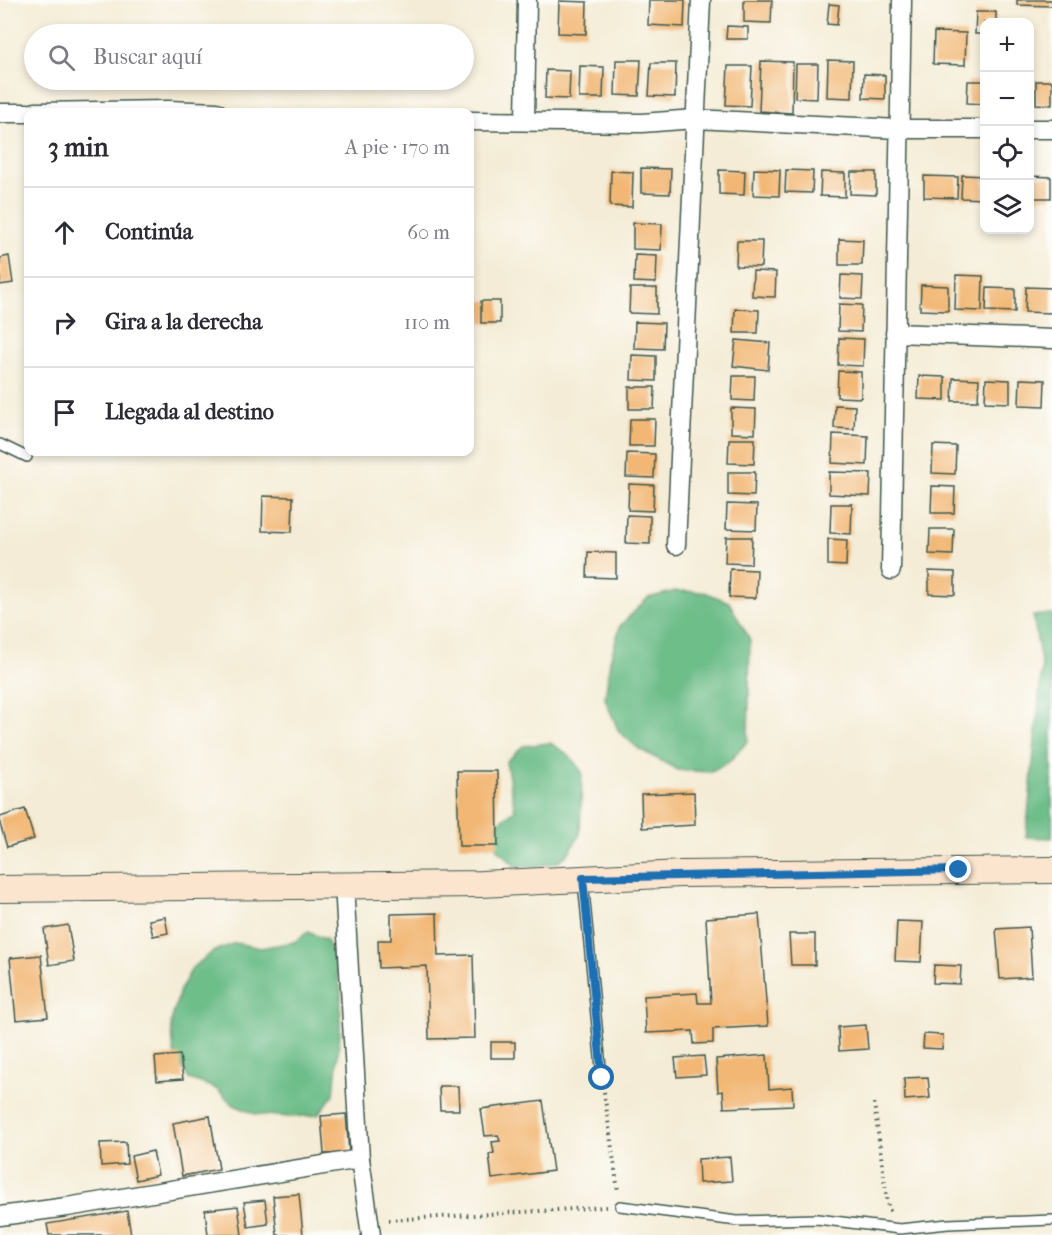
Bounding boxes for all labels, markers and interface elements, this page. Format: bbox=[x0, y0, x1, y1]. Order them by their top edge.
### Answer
map controls bbox=[980, 18, 1034, 234]
button: + bbox=[980, 18, 1034, 72]
search box bbox=[24, 24, 474, 90]
icon: search bbox=[45, 41, 78, 74]
text: Buscar aquí bbox=[93, 44, 202, 70]
button: − bbox=[980, 72, 1034, 126]
button: locate bbox=[980, 126, 1034, 180]
text: 3 min bbox=[48, 132, 109, 163]
text: A pie · 170 m bbox=[345, 136, 450, 159]
button: layers bbox=[980, 180, 1034, 234]
icon: ahead bbox=[48, 216, 81, 249]
text: Continúa bbox=[105, 219, 193, 245]
text: 60 m bbox=[407, 221, 450, 244]
icon: right bbox=[48, 306, 81, 339]
text: Gira a la derecha bbox=[105, 309, 262, 335]
text: 110 m bbox=[404, 311, 450, 334]
icon: arrive bbox=[48, 396, 81, 429]
text: Llegada al destino bbox=[105, 399, 274, 425]
route end bbox=[945, 856, 971, 882]
route start bbox=[588, 1064, 614, 1090]

